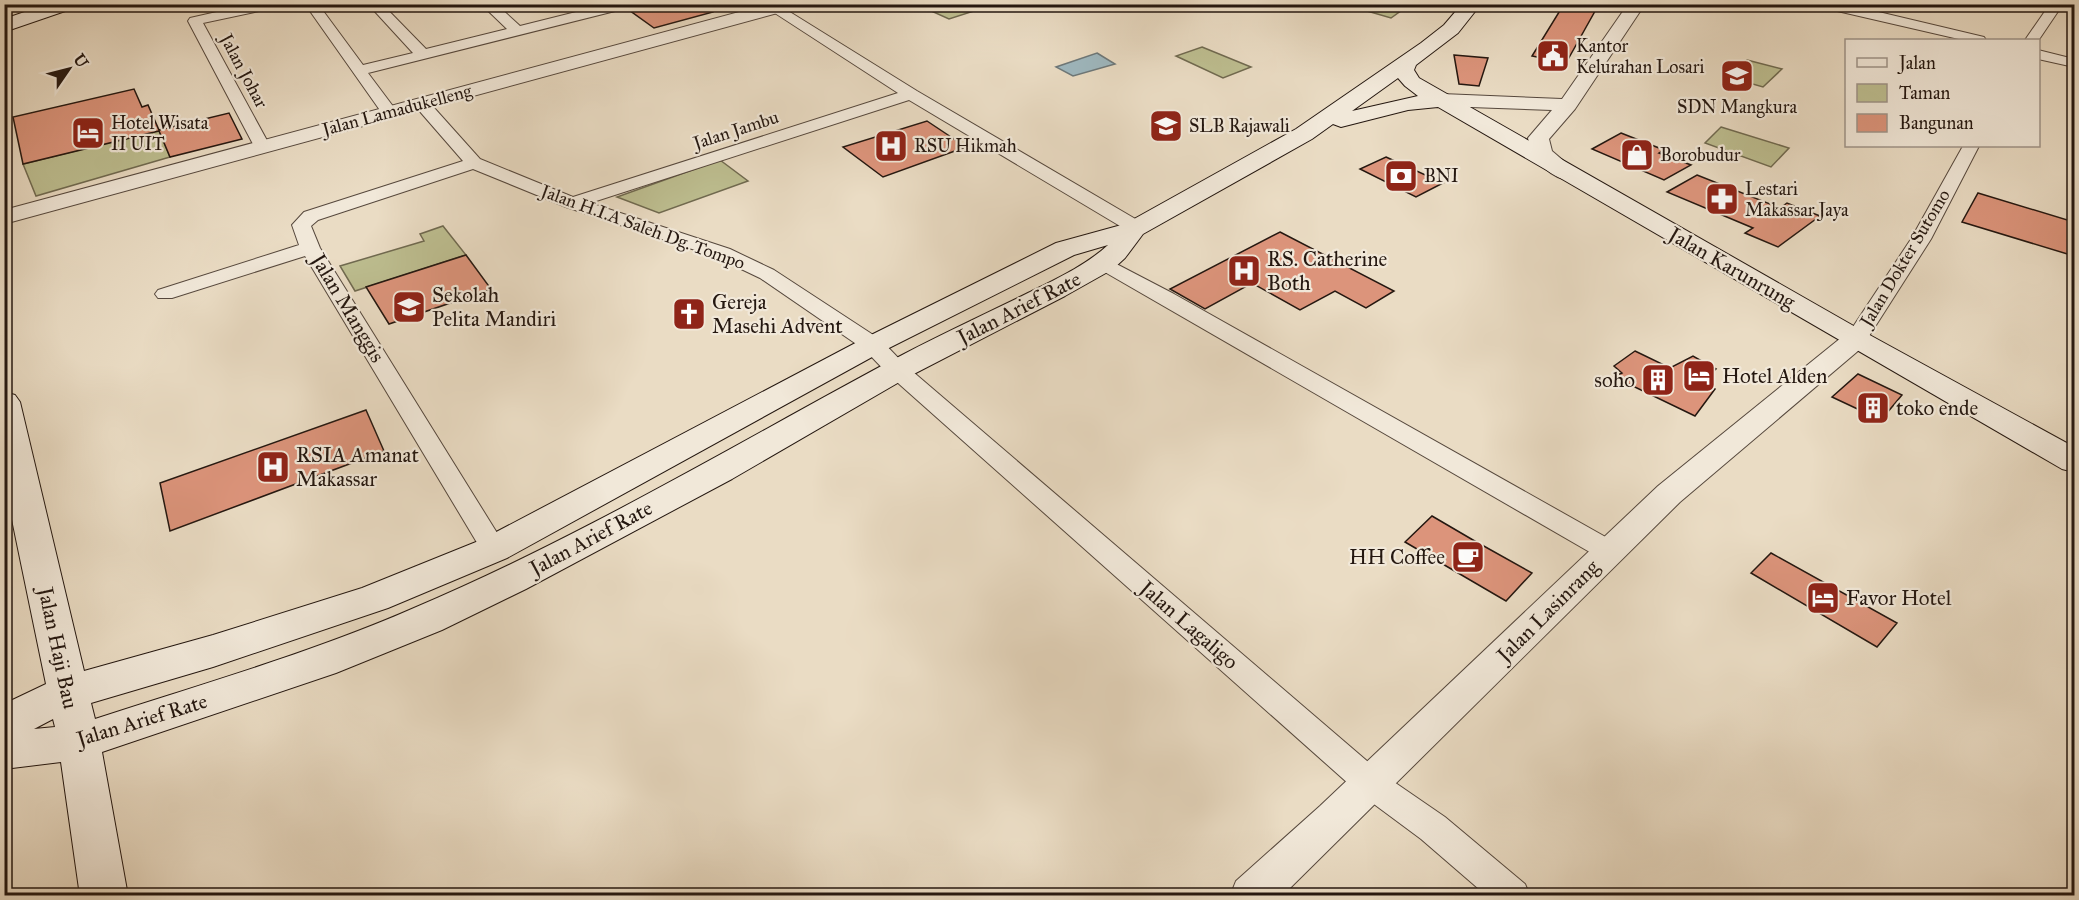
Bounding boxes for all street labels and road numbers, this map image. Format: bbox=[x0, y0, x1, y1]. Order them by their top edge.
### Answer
street label: Jalan Johar bbox=[213, 28, 273, 113]
street label: Jalan Lamadukelleng bbox=[318, 79, 475, 142]
street label: Jalan Jambu bbox=[689, 106, 782, 156]
street label: Jalan H.I.A Saleh Dg. Tompo bbox=[536, 179, 748, 275]
street label: Jalan Dokter Sutomo bbox=[1854, 185, 1956, 333]
street label: Jalan Karunrung bbox=[1662, 220, 1800, 315]
street label: Jalan Manggis bbox=[304, 247, 391, 367]
street label: Jalan Arief Rate bbox=[951, 266, 1085, 351]
street label: Jalan Arief Rate bbox=[523, 495, 657, 582]
street label: Jalan Lasinrang bbox=[1490, 554, 1605, 669]
street label: Jalan Lagaligo bbox=[1133, 574, 1244, 675]
street label: Jalan Haji Bau bbox=[32, 583, 84, 711]
street label: Jalan Arief Rate bbox=[72, 688, 211, 753]

